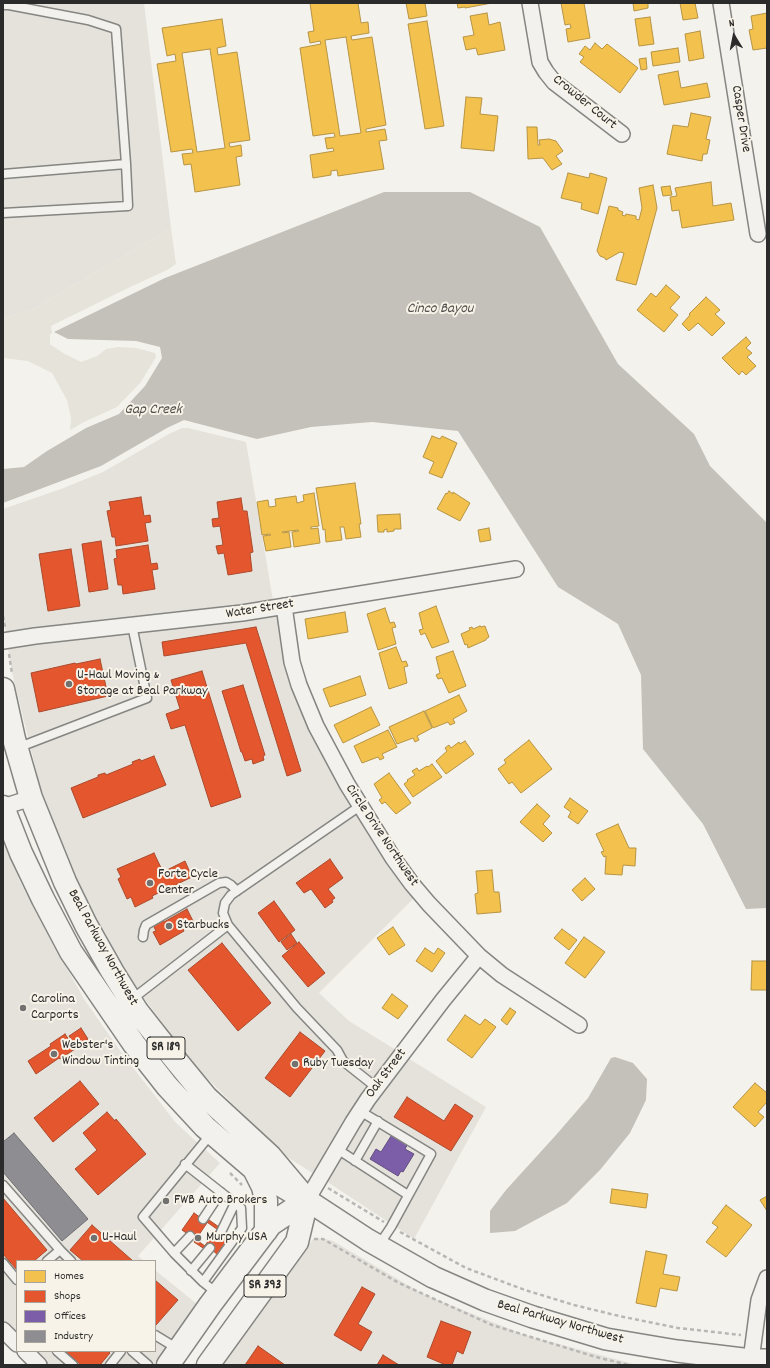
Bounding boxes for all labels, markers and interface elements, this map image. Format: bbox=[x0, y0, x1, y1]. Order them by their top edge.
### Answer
north arrow bbox=[714, 16, 754, 56]
text: N bbox=[728, 16, 736, 33]
street label: Crowder Court bbox=[548, 72, 620, 134]
street label: Casper Drive bbox=[726, 84, 754, 154]
water label: Cinco Bayou bbox=[407, 301, 473, 319]
water label: Gap Creek bbox=[124, 402, 182, 420]
street label: Water Street bbox=[225, 596, 295, 624]
place label: U-Haul Moving & Storage at Beal Parkway bbox=[77, 668, 208, 700]
marker: U-Haul Moving & Storage at Beal Parkway bbox=[64, 679, 74, 689]
street label: Circle Drive Northwest bbox=[341, 782, 421, 890]
place label: Forte Cycle Center bbox=[158, 867, 218, 900]
marker: Forte Cycle Center bbox=[145, 878, 155, 888]
street label: Beal Parkway Northwest bbox=[63, 887, 141, 1009]
place label: Starbucks bbox=[177, 918, 229, 934]
marker: Starbucks bbox=[164, 921, 174, 931]
place label: Carolina Carports bbox=[31, 992, 79, 1024]
marker: Carolina Carports bbox=[18, 1003, 28, 1013]
road number: SR 189 bbox=[147, 1037, 185, 1059]
place label: Webster's Window Tinting bbox=[62, 1038, 139, 1070]
street label: Oak Street bbox=[363, 1046, 411, 1102]
marker: Webster's Window Tinting bbox=[49, 1049, 59, 1059]
place label: Ruby Tuesday bbox=[303, 1056, 373, 1072]
marker: Ruby Tuesday bbox=[290, 1059, 300, 1069]
place label: FWB Auto Brokers bbox=[174, 1193, 267, 1209]
marker: FWB Auto Brokers bbox=[161, 1196, 171, 1206]
place label: U-Haul bbox=[102, 1230, 137, 1246]
place label: Murphy USA bbox=[206, 1230, 268, 1246]
marker: U-Haul bbox=[89, 1233, 99, 1243]
marker: Murphy USA bbox=[193, 1233, 203, 1243]
legend bbox=[16, 1260, 156, 1352]
text: Homes bbox=[54, 1268, 84, 1285]
road number: SR 393 bbox=[244, 1275, 286, 1297]
text: Shops bbox=[54, 1288, 81, 1305]
street label: Beal Parkway Northwest bbox=[495, 1297, 625, 1349]
text: Offices bbox=[54, 1308, 86, 1325]
text: Industry bbox=[54, 1328, 93, 1345]

